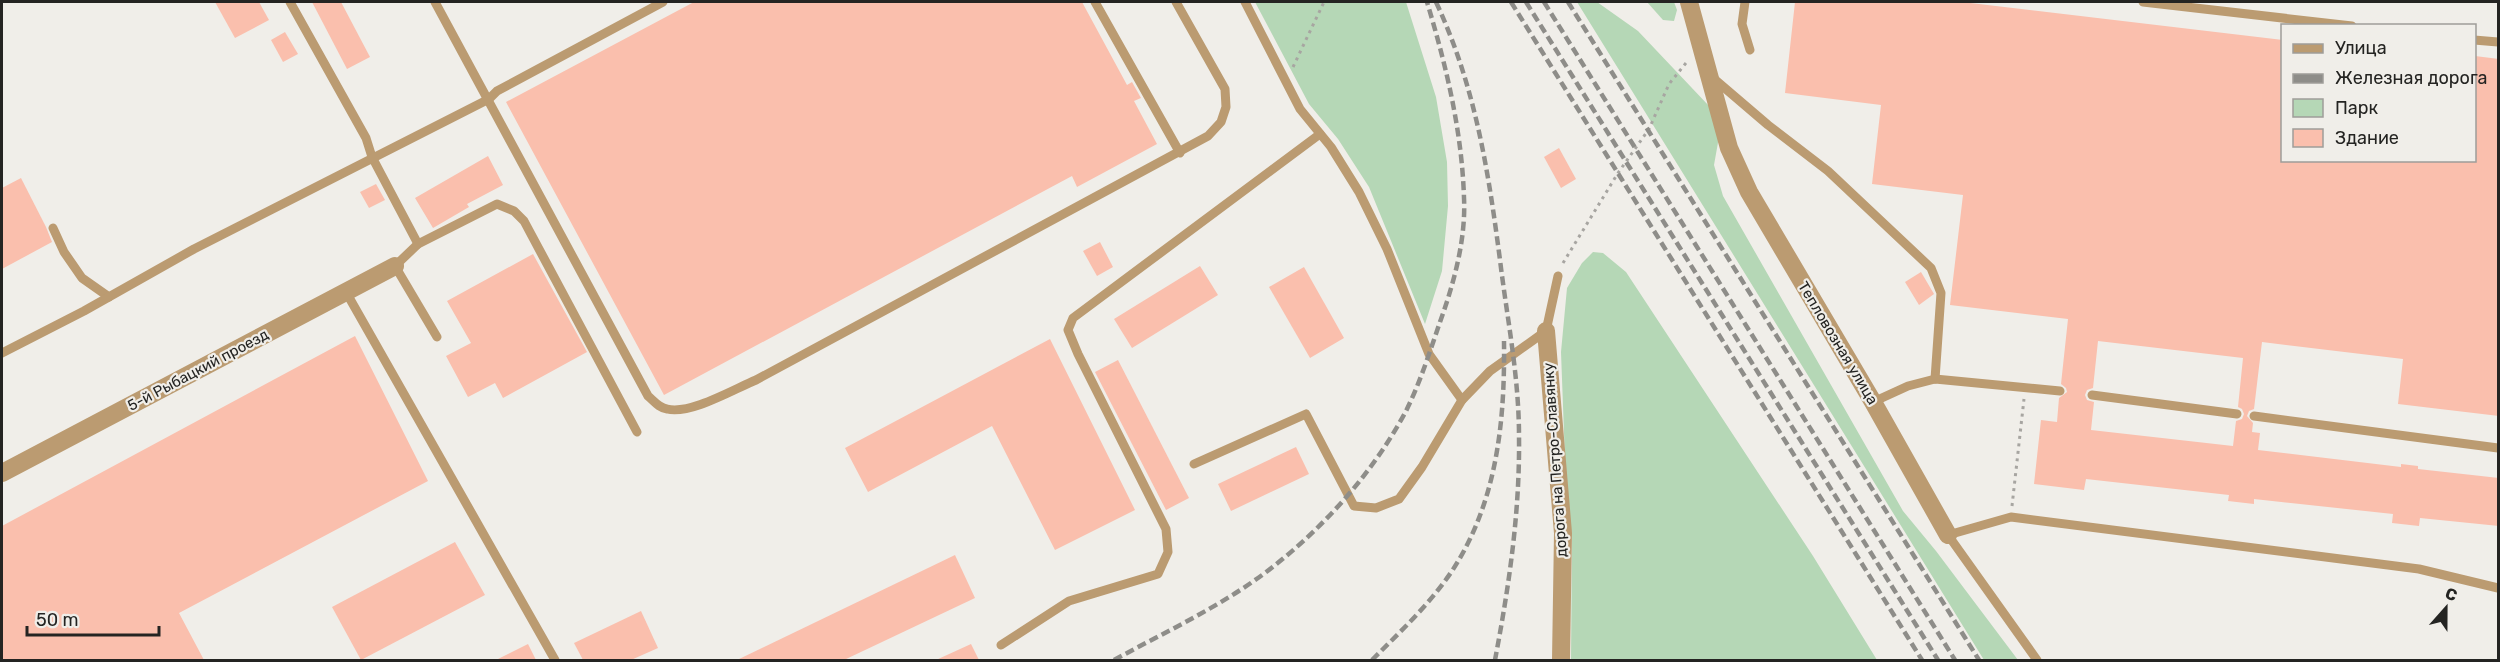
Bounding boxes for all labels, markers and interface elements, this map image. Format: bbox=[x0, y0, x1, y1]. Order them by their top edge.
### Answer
legend bbox=[2281, 24, 2476, 162]
text: Улица bbox=[2335, 37, 2387, 59]
text: Железная дорога bbox=[2335, 67, 2488, 89]
text: Парк bbox=[2335, 97, 2379, 119]
text: Здание bbox=[2335, 127, 2399, 149]
street label: Тепловозная улица bbox=[1794, 278, 1882, 408]
street label: 5-й Рыбацкий проезд bbox=[124, 325, 272, 415]
street label: дорога на Петро-Славянку bbox=[1539, 362, 1571, 558]
north arrow bbox=[2416, 578, 2476, 638]
text: С bbox=[2443, 584, 2460, 605]
scale bar bbox=[27, 599, 159, 637]
text: 50 m bbox=[36, 609, 79, 631]

